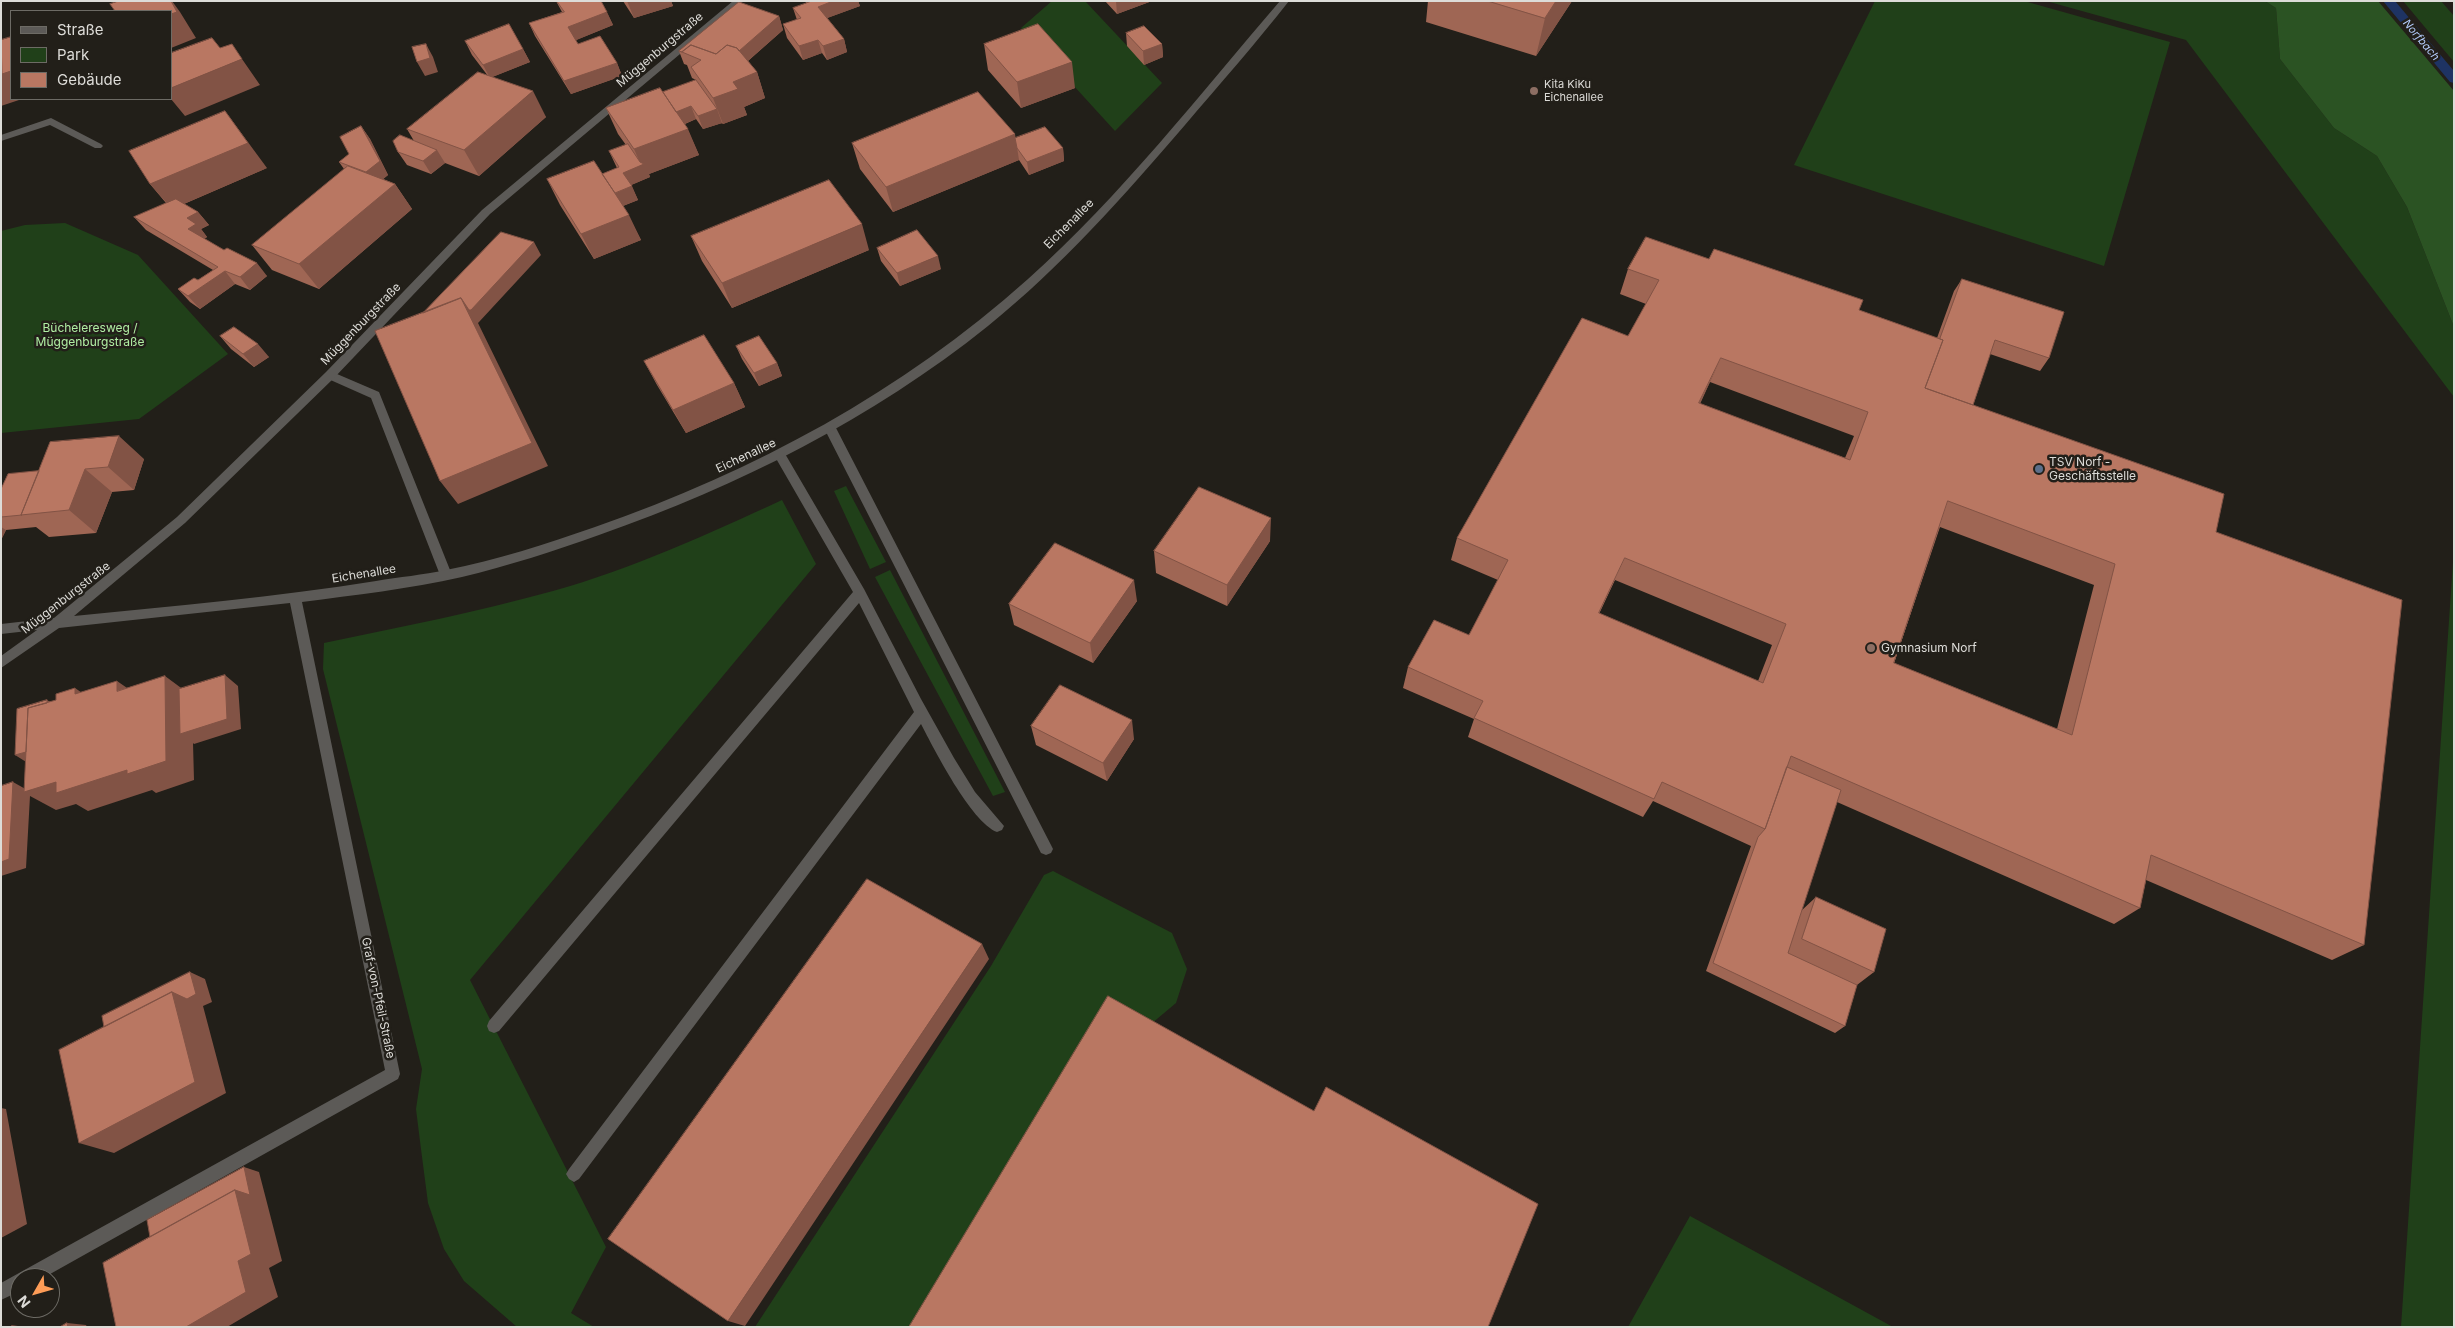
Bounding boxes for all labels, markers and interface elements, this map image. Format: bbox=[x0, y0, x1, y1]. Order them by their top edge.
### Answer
legend bbox=[10, 10, 172, 100]
street label: Müggenburgstraße bbox=[614, 10, 706, 90]
water label: Norfbach bbox=[2400, 17, 2442, 63]
text: Straße bbox=[57, 20, 104, 39]
text: Park bbox=[57, 45, 89, 64]
text: Gebäude bbox=[57, 70, 122, 89]
place label: Kita KiKu Eichenallee bbox=[1544, 78, 1603, 104]
marker: Kita KiKu Eichenallee bbox=[1528, 85, 1540, 97]
street label: Eichenallee bbox=[1041, 196, 1097, 252]
street label: Müggenburgstraße bbox=[318, 280, 404, 368]
park label: Bücheleresweg / Müggenburgstraße bbox=[36, 321, 144, 349]
street label: Eichenallee bbox=[714, 436, 778, 476]
place label: TSV Norf - Geschäftsstelle bbox=[2049, 455, 2136, 483]
marker: TSV Norf - Geschäftsstelle bbox=[2033, 463, 2045, 475]
street label: Müggenburgstraße bbox=[19, 559, 113, 637]
street label: Eichenallee bbox=[331, 562, 397, 586]
place label: Gymnasium Norf bbox=[1881, 641, 1977, 655]
marker: Gymnasium Norf bbox=[1865, 642, 1877, 654]
street label: Graf-von-Pfeil-Straße bbox=[358, 936, 398, 1060]
north arrow bbox=[10, 1268, 60, 1318]
text: N bbox=[14, 1292, 34, 1311]

